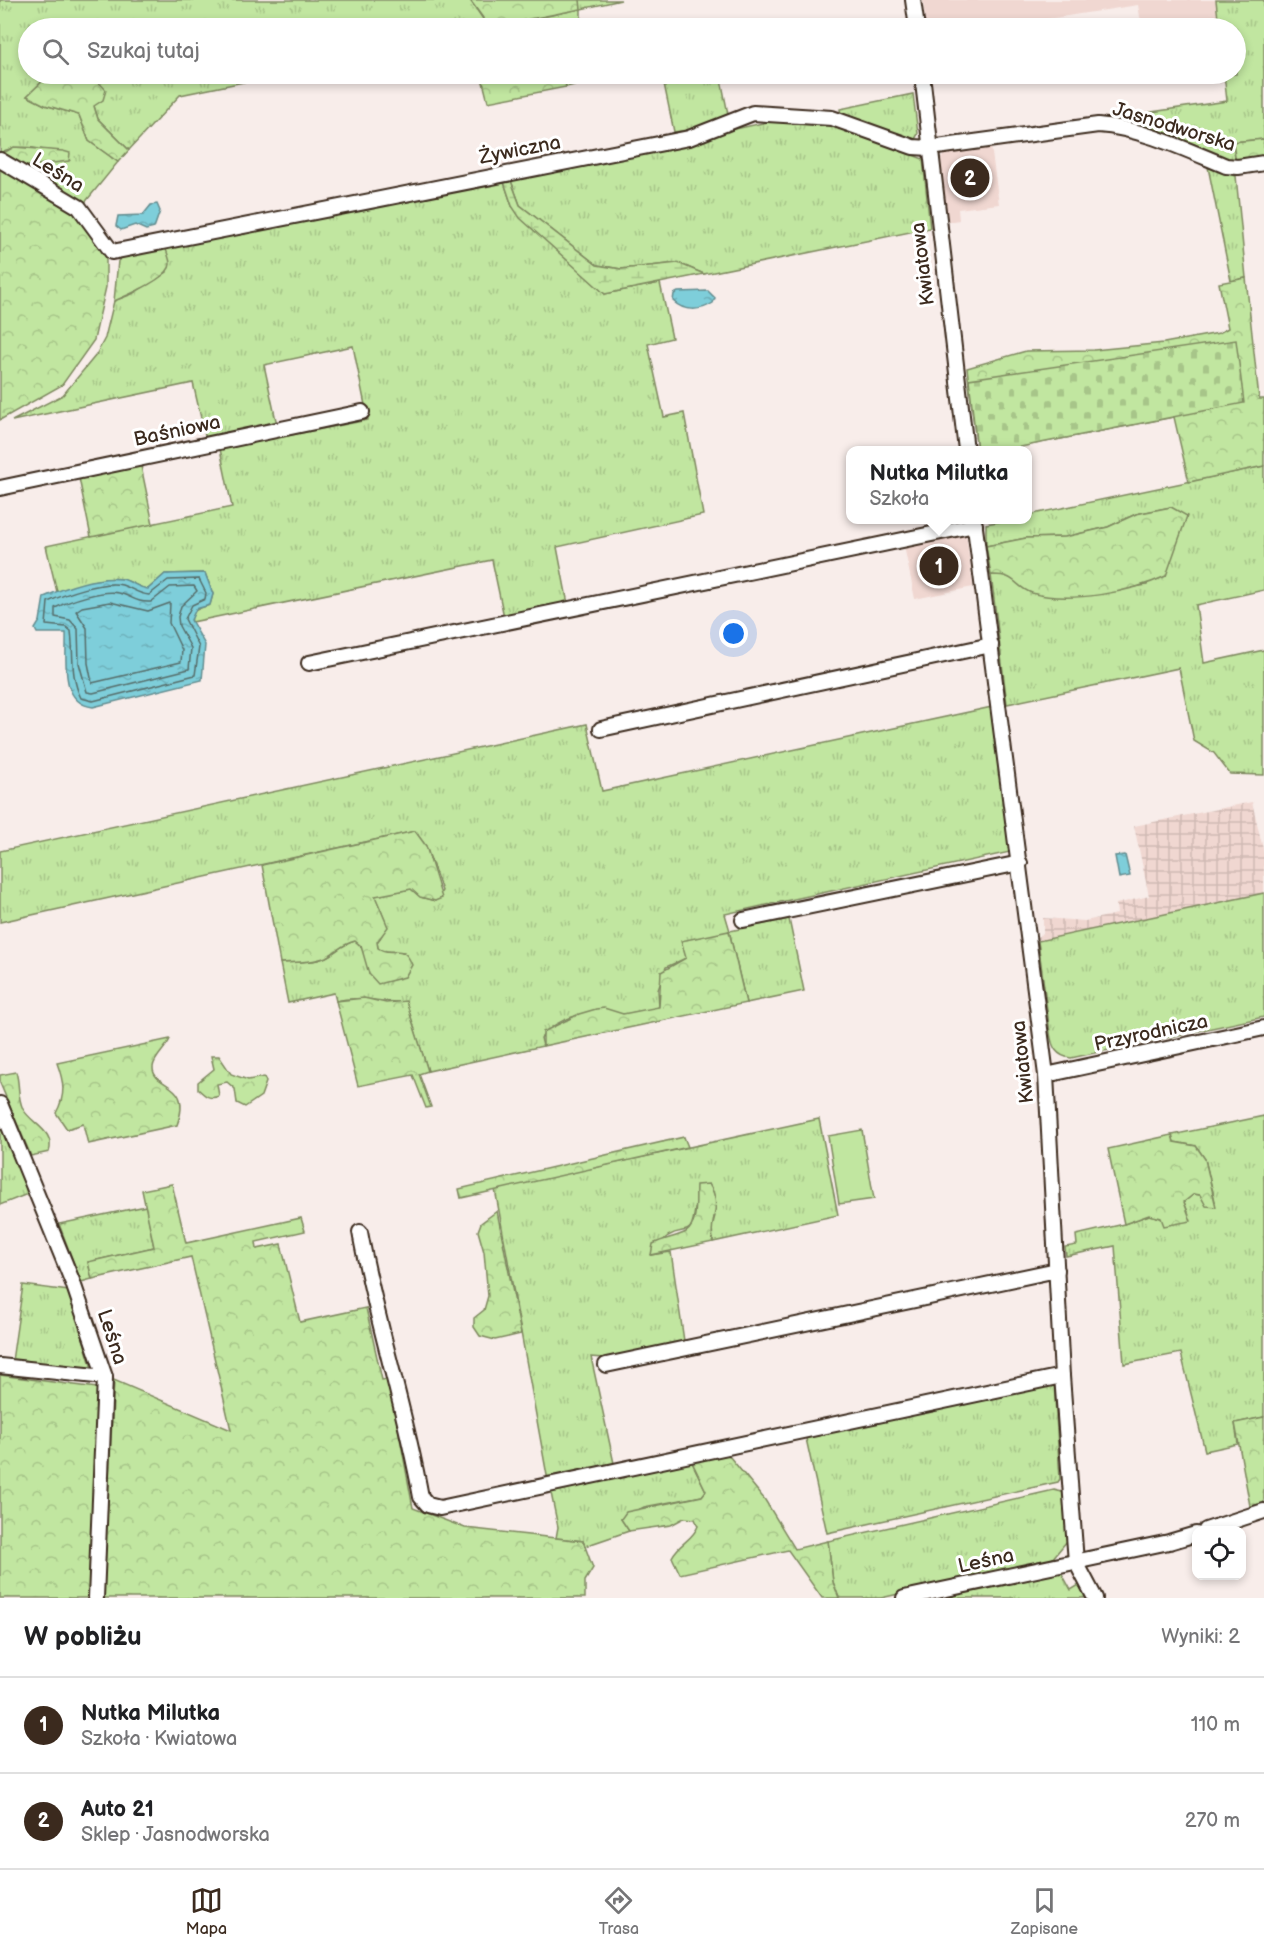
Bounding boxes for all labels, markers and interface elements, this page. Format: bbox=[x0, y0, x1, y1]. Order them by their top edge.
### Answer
search box bbox=[18, 18, 1246, 84]
icon: search bbox=[39, 35, 72, 68]
text: Szukaj tutaj bbox=[87, 38, 200, 65]
street label: Jasnodworska bbox=[1110, 97, 1238, 157]
street label: Żywiczna bbox=[476, 129, 563, 170]
street label: Leśna bbox=[28, 148, 88, 198]
pin: 2 bbox=[950, 156, 990, 201]
street label: Kwiatowa bbox=[906, 221, 940, 307]
street label: Baśniowa bbox=[131, 410, 223, 452]
popup bbox=[846, 446, 1032, 524]
text: Nutka Milutka bbox=[869, 460, 1009, 487]
text: Szkoła bbox=[869, 487, 929, 511]
pin: 1 bbox=[920, 544, 958, 588]
your location bbox=[719, 619, 748, 648]
street label: Przyrodnicza bbox=[1092, 1009, 1210, 1057]
street label: Kwiatowa bbox=[1007, 1019, 1039, 1105]
street label: Leśna bbox=[92, 1306, 132, 1368]
map controls bbox=[1192, 1526, 1246, 1580]
button: locate bbox=[1192, 1526, 1246, 1580]
street label: Leśna bbox=[956, 1543, 1016, 1579]
text: W pobliżu bbox=[24, 1622, 142, 1653]
text: Wyniki: 2 bbox=[1161, 1625, 1240, 1649]
text: Nutka Milutka bbox=[81, 1700, 220, 1727]
text: 1 bbox=[39, 1713, 48, 1737]
text: 110 m bbox=[1191, 1713, 1240, 1737]
text: Szkoła · Kwiatowa bbox=[81, 1727, 237, 1751]
text: Auto 21 bbox=[81, 1796, 154, 1823]
text: 2 bbox=[38, 1809, 49, 1833]
text: 270 m bbox=[1185, 1809, 1240, 1833]
text: Sklep · Jasnodworska bbox=[81, 1823, 270, 1847]
tab: Mapa bbox=[186, 1884, 227, 1939]
tab: Trasa bbox=[599, 1884, 639, 1939]
tab: Zapisane bbox=[1011, 1884, 1078, 1939]

